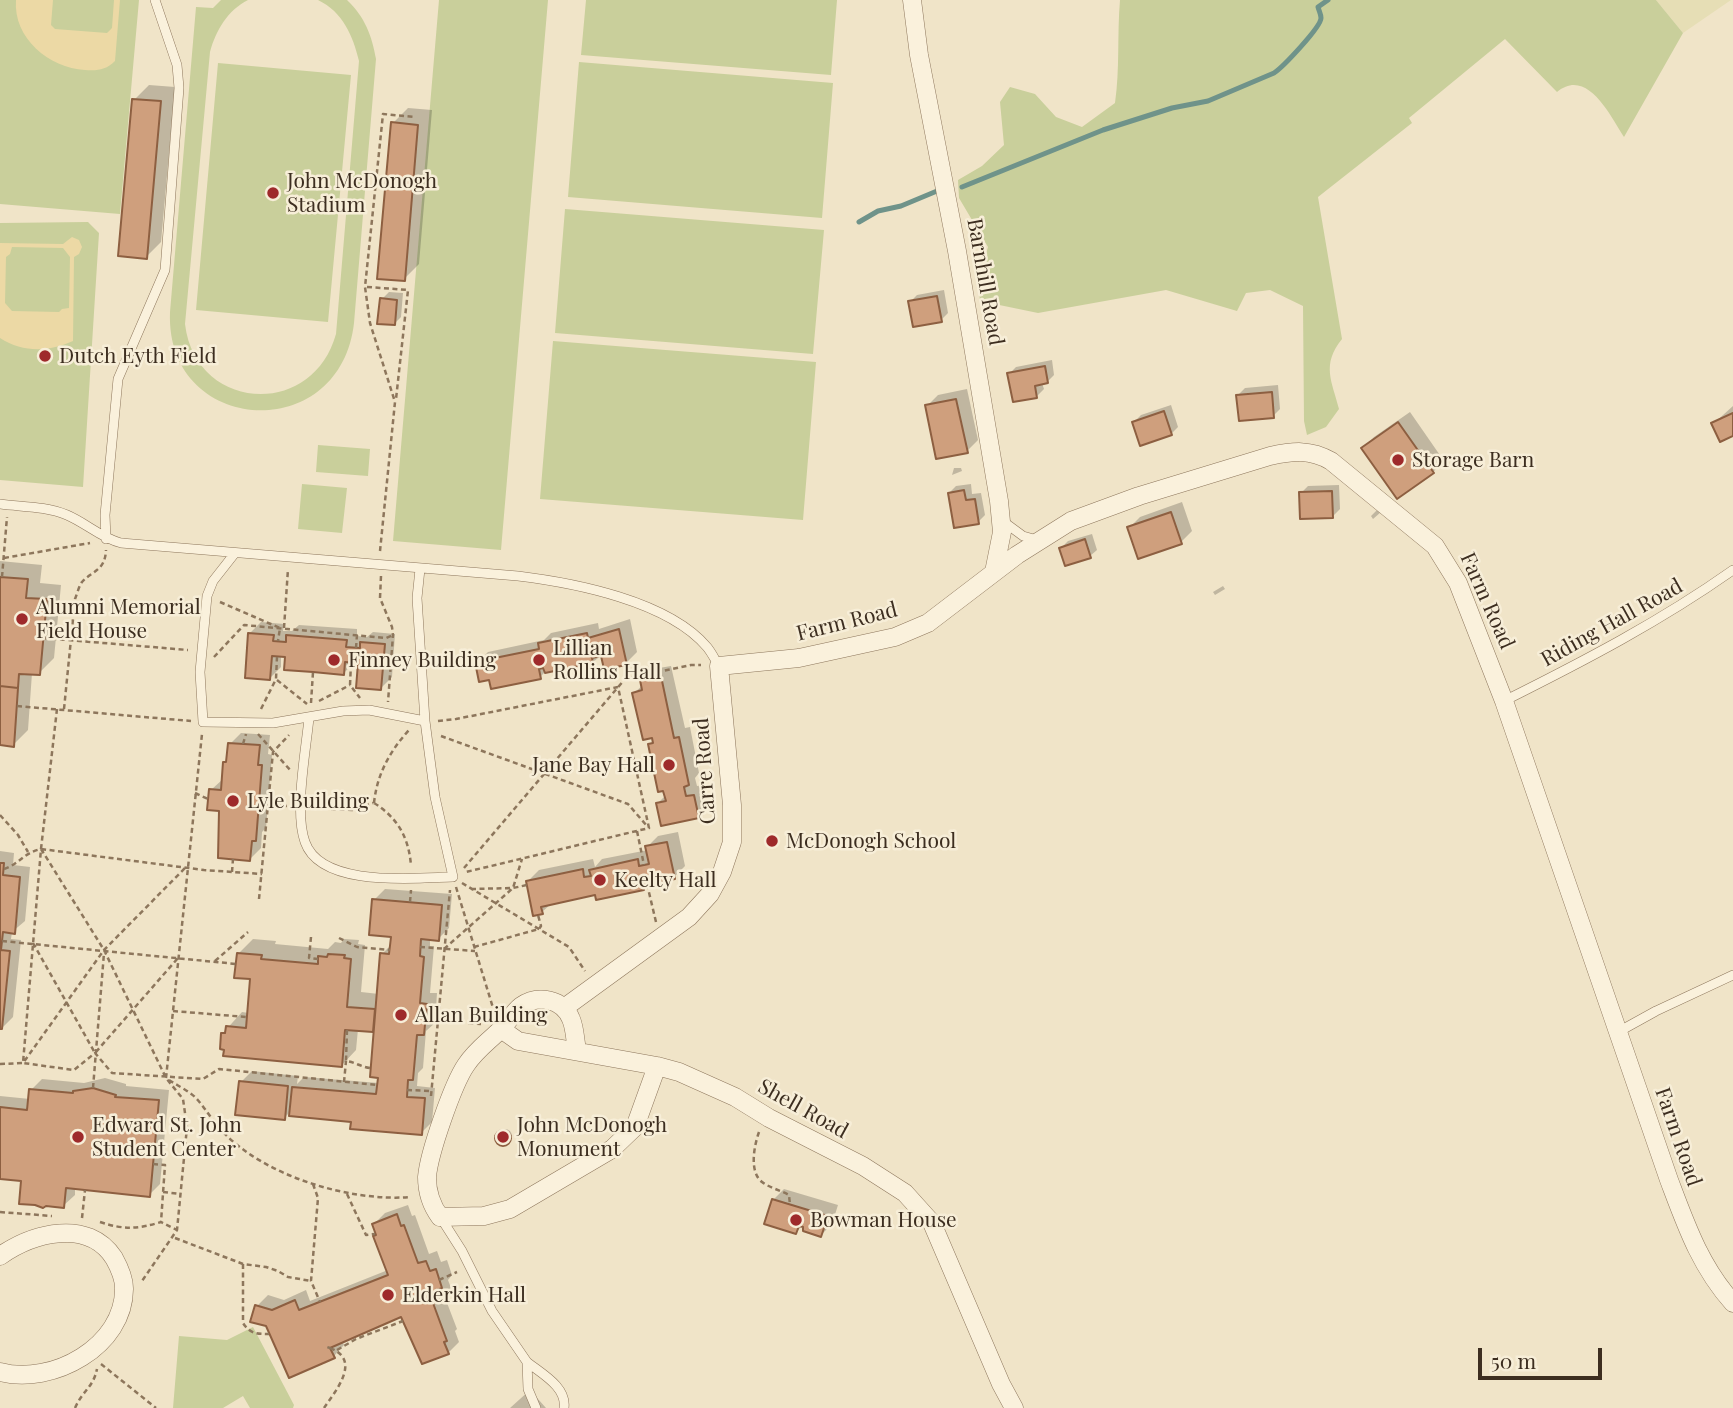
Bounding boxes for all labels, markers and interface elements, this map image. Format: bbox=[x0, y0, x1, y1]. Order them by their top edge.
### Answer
place label: John McDonogh Stadium bbox=[287, 168, 437, 218]
marker: John McDonogh Stadium bbox=[265, 185, 281, 201]
street label: Barnhill Road bbox=[961, 216, 1009, 348]
place label: Dutch Eyth Field bbox=[59, 343, 217, 369]
marker: Dutch Eyth Field bbox=[37, 348, 53, 364]
place label: Storage Barn bbox=[1412, 447, 1534, 473]
marker: Storage Barn bbox=[1390, 452, 1406, 468]
street label: Farm Road bbox=[1455, 549, 1519, 653]
street label: Riding Hall Road bbox=[1537, 574, 1687, 672]
place label: Alumni Memorial Field House bbox=[36, 594, 201, 644]
street label: Farm Road bbox=[794, 597, 900, 647]
marker: Alumni Memorial Field House bbox=[14, 611, 30, 627]
place label: Lillian Rollins Hall bbox=[553, 635, 661, 685]
place label: Finney Building bbox=[348, 647, 496, 673]
marker: Finney Building bbox=[326, 652, 342, 668]
marker: Lillian Rollins Hall bbox=[531, 652, 547, 668]
street label: Carre Road bbox=[689, 717, 721, 825]
place label: Jane Bay Hall bbox=[532, 752, 655, 778]
marker: Jane Bay Hall bbox=[661, 757, 677, 773]
place label: Lyle Building bbox=[247, 788, 369, 814]
marker: Lyle Building bbox=[225, 793, 241, 809]
place label: McDonogh School bbox=[786, 828, 956, 854]
marker: McDonogh School bbox=[764, 833, 780, 849]
place label: Keelty Hall bbox=[614, 867, 717, 893]
marker: Keelty Hall bbox=[592, 872, 608, 888]
place label: Allan Building bbox=[415, 1002, 547, 1028]
marker: Allan Building bbox=[393, 1007, 409, 1023]
street label: Shell Road bbox=[753, 1074, 853, 1144]
street label: Farm Road bbox=[1649, 1084, 1707, 1190]
place label: Edward St. John Student Center bbox=[92, 1112, 242, 1162]
place label: John McDonogh Monument bbox=[517, 1112, 667, 1162]
marker: Edward St. John Student Center bbox=[70, 1129, 86, 1145]
marker: John McDonogh Monument bbox=[495, 1129, 511, 1145]
place label: Bowman House bbox=[810, 1207, 957, 1233]
marker: Bowman House bbox=[788, 1212, 804, 1228]
place label: Elderkin Hall bbox=[402, 1282, 526, 1308]
marker: Elderkin Hall bbox=[380, 1287, 396, 1303]
scale bar bbox=[1481, 1334, 1605, 1378]
text: 50 m bbox=[1491, 1346, 1536, 1374]

